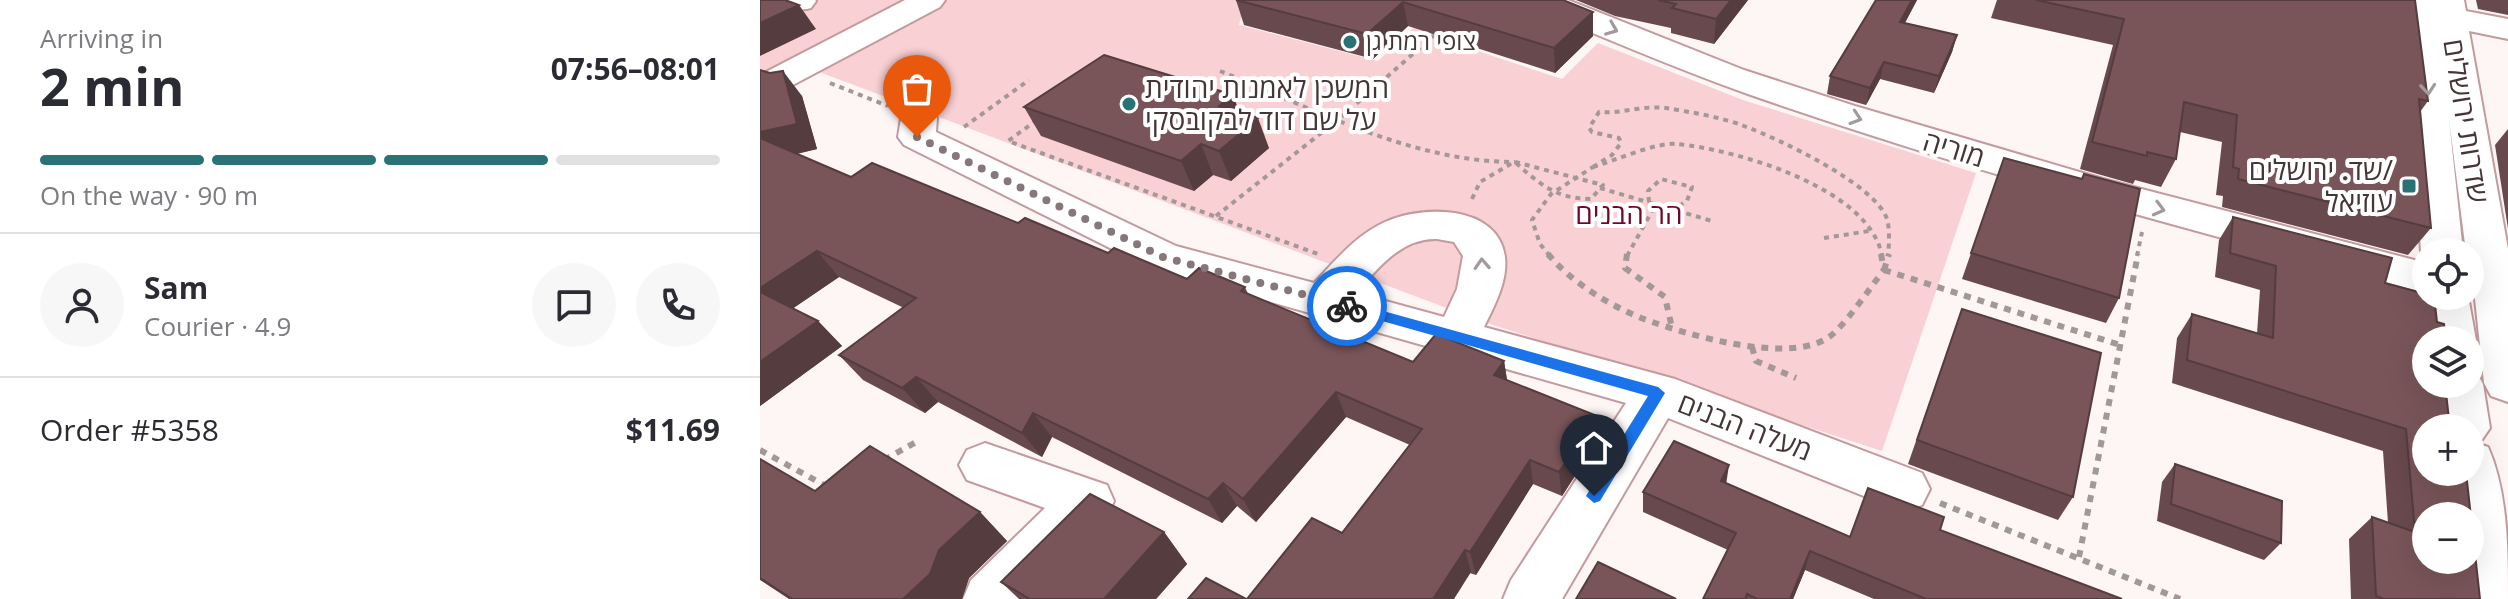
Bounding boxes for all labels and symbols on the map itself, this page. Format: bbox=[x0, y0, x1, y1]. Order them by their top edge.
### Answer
one-way arrow bbox=[1604, 19, 1618, 35]
place label: צופי רמת גן bbox=[1366, 24, 1476, 57]
marker: צופי רמת גן bbox=[1341, 33, 1359, 51]
street label: שדרות ירושלים bbox=[2435, 36, 2499, 206]
pin bbox=[883, 55, 951, 137]
place label: המשכן לאמנות יהודית על שם דוד לבקובסקי bbox=[1145, 68, 1389, 138]
one-way arrow bbox=[2419, 83, 2436, 96]
marker: המשכן לאמנות יהודית על שם דוד לבקובסקי bbox=[1120, 95, 1138, 113]
one-way arrow bbox=[1849, 109, 1863, 125]
street label: מוריה bbox=[1919, 121, 1990, 175]
place label: שד. ירושלים/ עוזיאל bbox=[2249, 150, 2393, 220]
marker: שד. ירושלים/ עוזיאל bbox=[2400, 177, 2418, 195]
park label: הר הבנים bbox=[1575, 194, 1683, 232]
one-way arrow bbox=[2151, 199, 2165, 216]
one-way arrow bbox=[1474, 257, 1491, 270]
courier bbox=[1307, 266, 1387, 346]
street label: מעלה הבנים bbox=[1673, 383, 1818, 469]
pin bbox=[1560, 414, 1628, 496]

